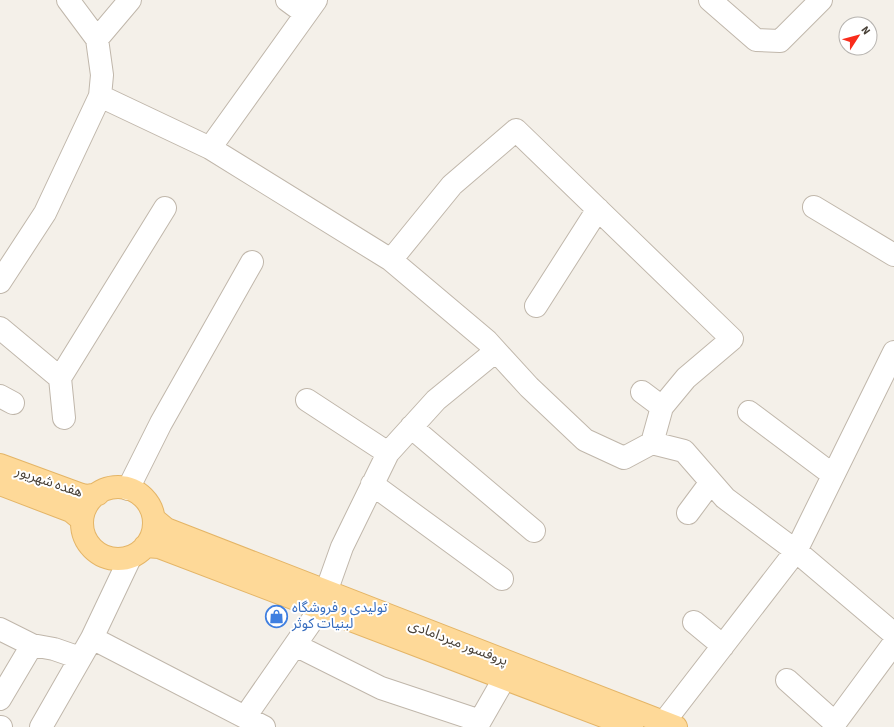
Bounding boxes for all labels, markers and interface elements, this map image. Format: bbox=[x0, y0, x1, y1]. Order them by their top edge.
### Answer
north arrow bbox=[838, 16, 878, 56]
text: N bbox=[857, 23, 874, 38]
street label: هفده شهریور bbox=[12, 461, 85, 503]
place label: تولیدی و فروشگاه لبنیات کوثر bbox=[291, 598, 388, 634]
shop icon: تولیدی و فروشگاه لبنیات کوثر bbox=[263, 603, 289, 629]
street label: پروفسور میردامادی bbox=[405, 615, 511, 671]

